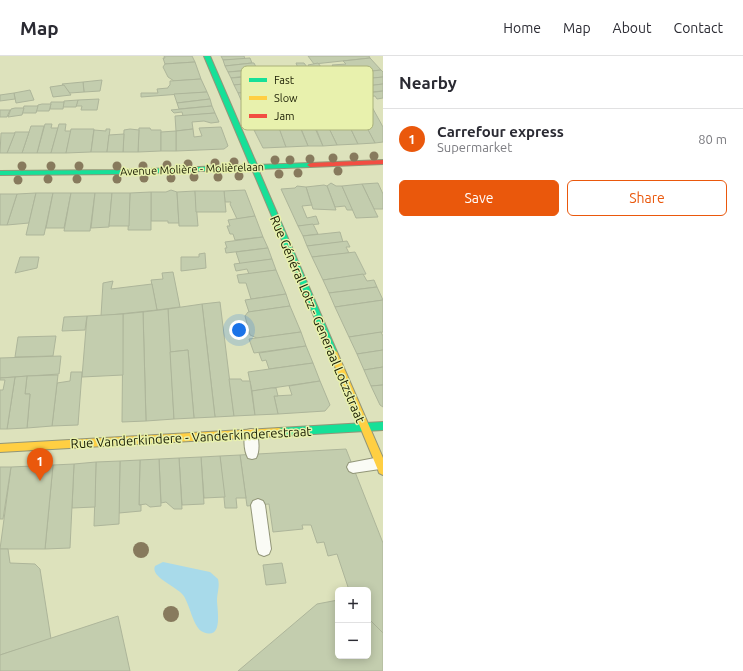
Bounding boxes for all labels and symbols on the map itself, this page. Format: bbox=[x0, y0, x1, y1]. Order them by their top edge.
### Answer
legend bbox=[241, 66, 373, 130]
text: Fast bbox=[274, 74, 295, 86]
text: Slow bbox=[274, 92, 298, 104]
text: Jam bbox=[274, 110, 295, 122]
street label: Avenue Molière - Molièrelaan bbox=[120, 160, 264, 178]
street label: Rue Général Lotz - Generaal Lotzstraat bbox=[268, 213, 368, 425]
your location bbox=[229, 320, 249, 340]
street label: Rue Vanderkindere - Vanderkinderestraat bbox=[70, 424, 312, 450]
pin: 1 bbox=[27, 448, 53, 481]

